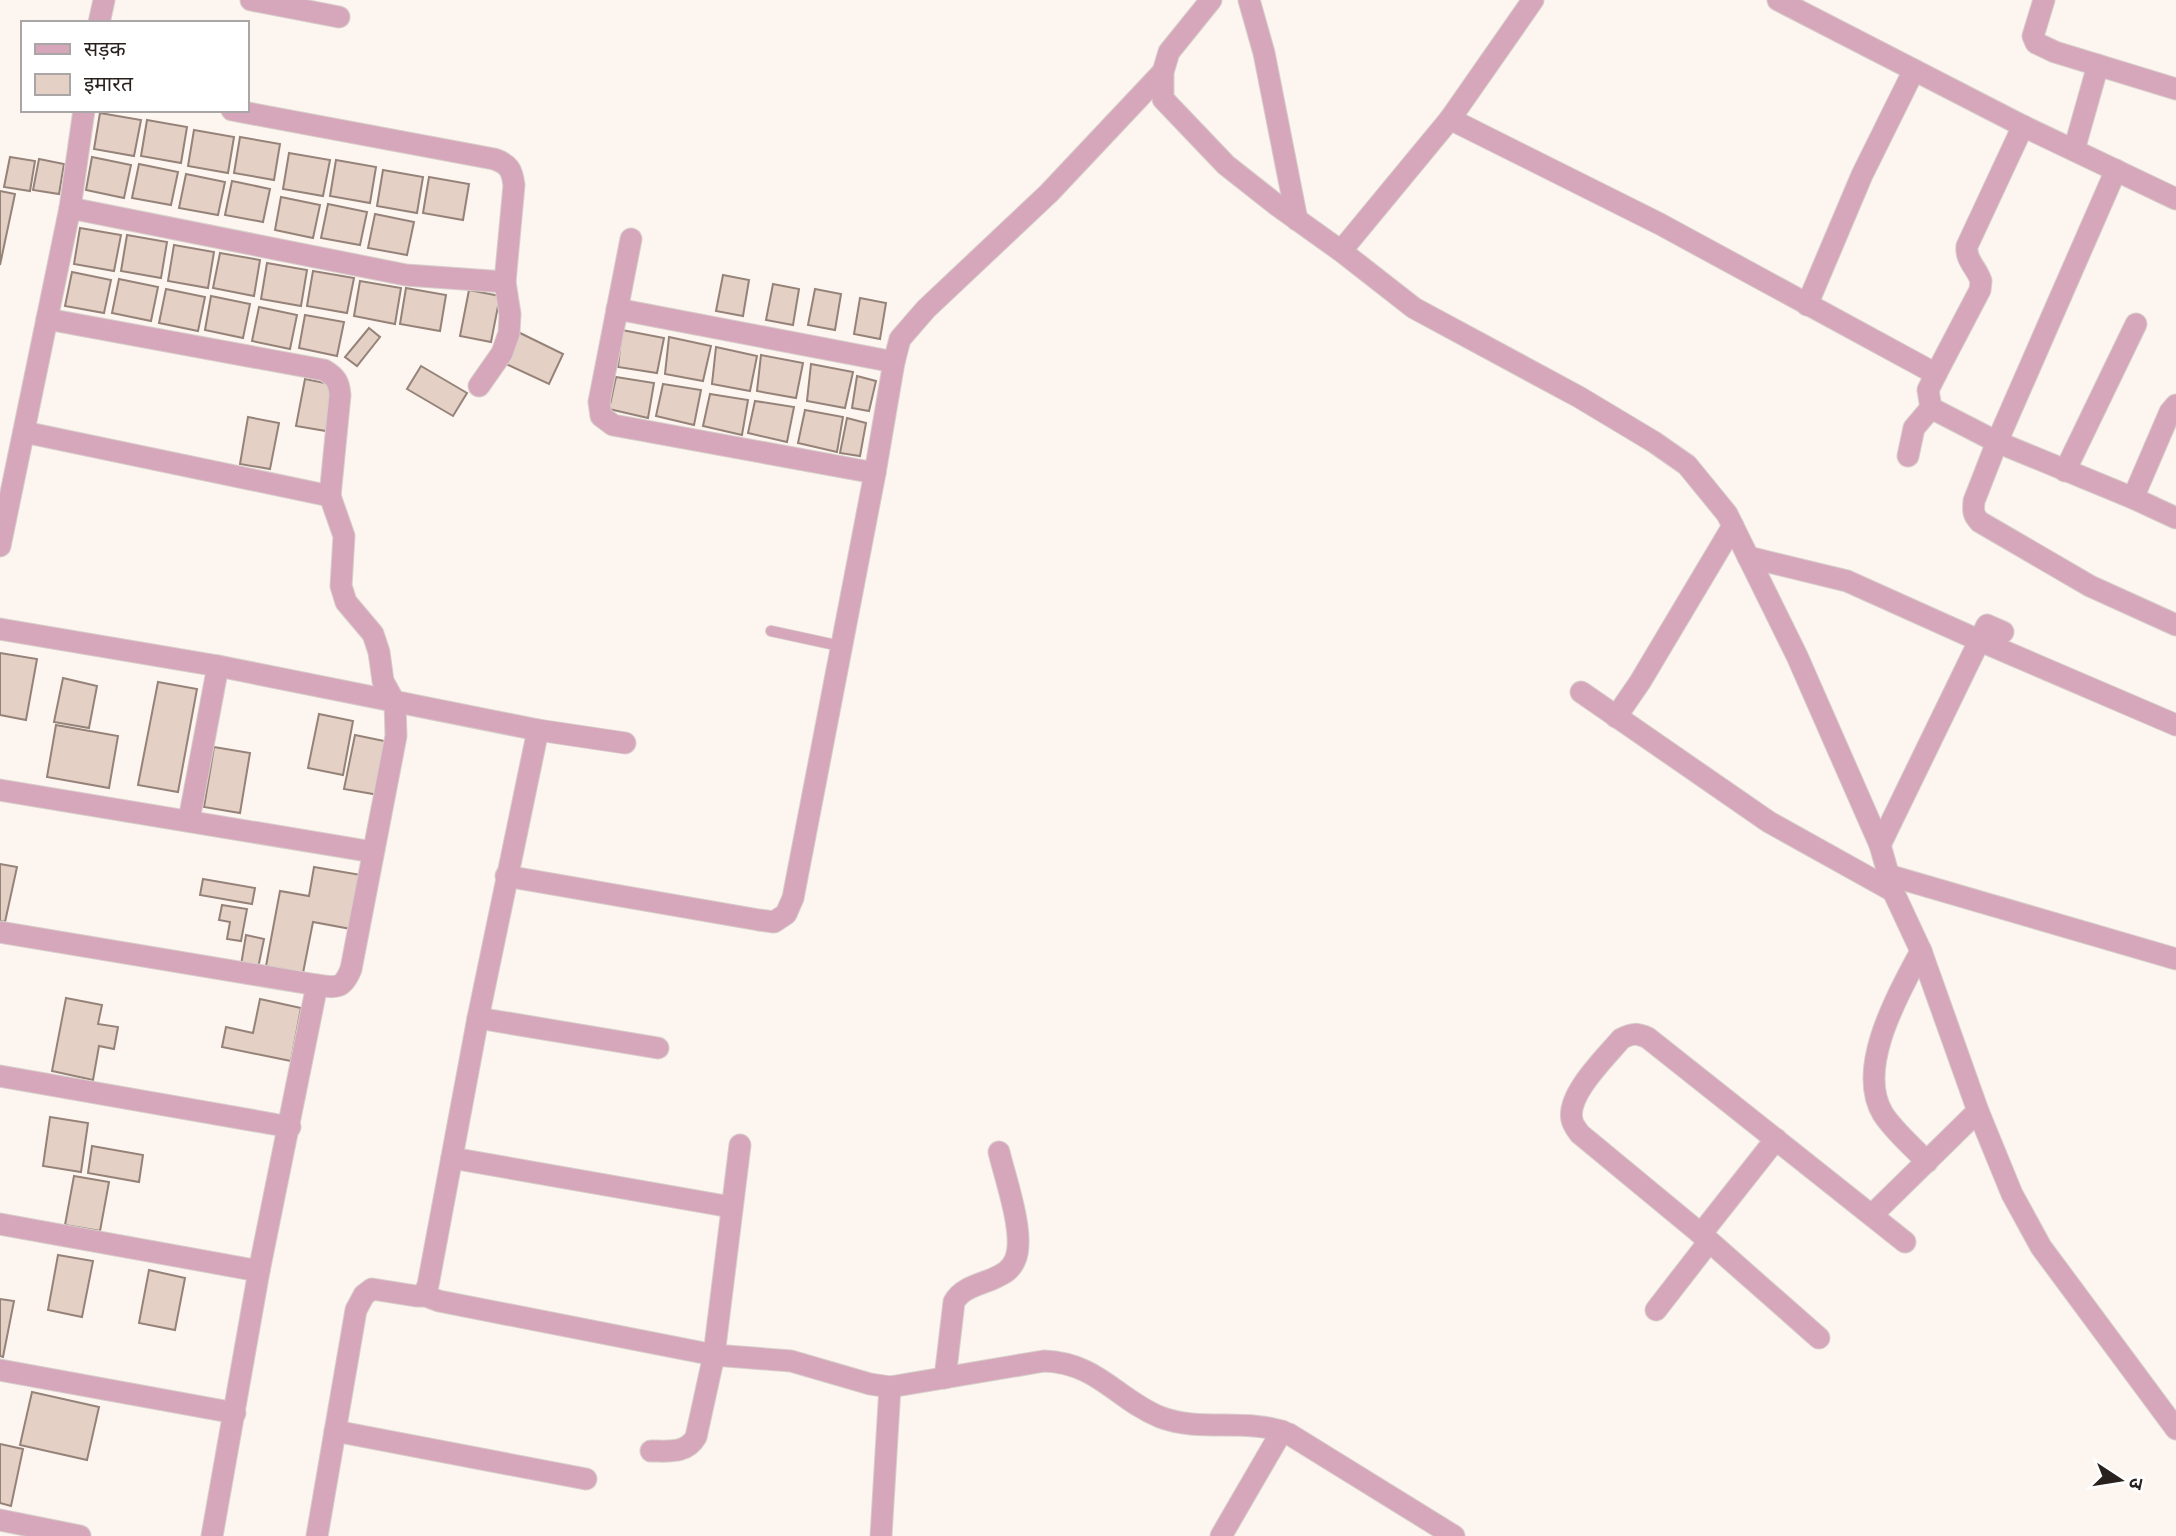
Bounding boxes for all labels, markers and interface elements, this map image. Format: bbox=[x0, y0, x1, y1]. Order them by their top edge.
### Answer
legend bbox=[21, 21, 248, 112]
text: सड़क bbox=[84, 37, 126, 65]
text: इमारत bbox=[84, 72, 134, 100]
north arrow bbox=[2085, 1445, 2155, 1515]
text: उ bbox=[2121, 1475, 2148, 1492]

